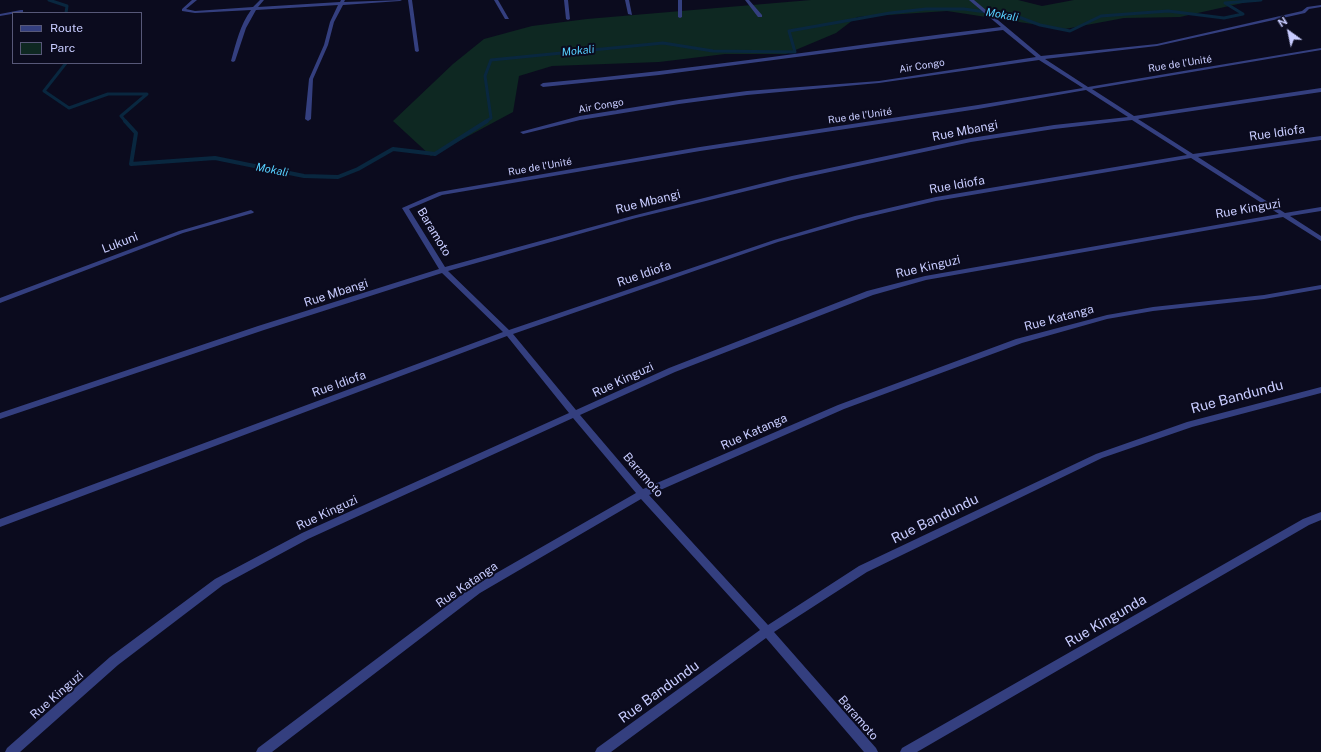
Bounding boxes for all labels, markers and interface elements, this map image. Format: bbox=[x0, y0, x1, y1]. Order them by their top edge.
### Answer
water label: Mokali bbox=[985, 6, 1019, 24]
legend bbox=[12, 12, 142, 64]
north arrow bbox=[1269, 12, 1309, 52]
text: N bbox=[1276, 15, 1289, 29]
text: Route bbox=[50, 21, 83, 35]
text: Parc bbox=[50, 41, 75, 55]
water label: Mokali bbox=[561, 43, 595, 59]
street label: Rue de l'Unité bbox=[1147, 53, 1213, 75]
street label: Air Congo bbox=[898, 56, 946, 76]
street label: Air Congo bbox=[577, 96, 625, 116]
street label: Rue de l'Unité bbox=[827, 106, 893, 126]
street label: Rue Mbangi bbox=[931, 118, 999, 144]
street label: Rue Idiofa bbox=[1248, 122, 1306, 144]
street label: Rue de l'Unité bbox=[507, 156, 573, 178]
water label: Mokali bbox=[255, 160, 289, 180]
street label: Rue Idiofa bbox=[928, 173, 986, 197]
street label: Rue Mbangi bbox=[614, 187, 682, 217]
street label: Rue Kinguzi bbox=[1214, 196, 1282, 222]
street label: Baramoto bbox=[414, 205, 454, 259]
street label: Lukuni bbox=[100, 230, 140, 256]
street label: Rue Kinguzi bbox=[894, 253, 962, 281]
street label: Rue Idiofa bbox=[615, 258, 673, 290]
street label: Rue Mbangi bbox=[302, 276, 370, 310]
street label: Rue Katanga bbox=[1023, 302, 1095, 334]
street label: Rue Kinguzi bbox=[590, 360, 656, 400]
street label: Rue Idiofa bbox=[310, 368, 368, 400]
street label: Rue Bandundu bbox=[1189, 377, 1285, 417]
street label: Rue Katanga bbox=[719, 411, 789, 453]
street label: Baramoto bbox=[620, 450, 666, 500]
street label: Rue Bandundu bbox=[889, 491, 981, 547]
street label: Rue Kinguzi bbox=[294, 493, 360, 533]
street label: Rue Katanga bbox=[433, 559, 501, 611]
street label: Rue Kingunda bbox=[1062, 591, 1150, 651]
street label: Rue Bandundu bbox=[616, 657, 702, 727]
street label: Rue Kinguzi bbox=[27, 668, 87, 722]
street label: Baramoto bbox=[835, 693, 881, 743]

